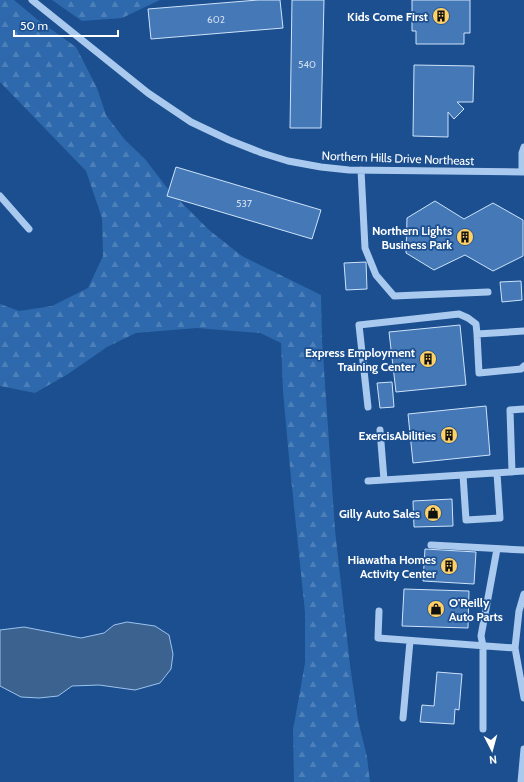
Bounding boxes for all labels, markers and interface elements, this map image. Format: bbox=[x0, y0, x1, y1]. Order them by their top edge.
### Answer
building icon: Kids Come First bbox=[431, 6, 451, 26]
place label: Kids Come First bbox=[347, 9, 428, 24]
scale bar bbox=[14, 12, 118, 38]
house number: 602 bbox=[207, 13, 225, 26]
text: 50 m bbox=[20, 18, 48, 33]
house number: 540 bbox=[298, 58, 316, 71]
street label: Northern Hills Drive Northeast bbox=[322, 148, 474, 168]
house number: 537 bbox=[236, 197, 252, 210]
place label: Northern Lights Business Park bbox=[372, 223, 452, 252]
building icon: Northern Lights Business Park bbox=[455, 227, 475, 247]
place label: Express Employment Training Center bbox=[305, 345, 415, 374]
building icon: Express Employment Training Center bbox=[418, 349, 438, 369]
building icon: ExercisAbilities bbox=[439, 425, 459, 445]
place label: ExercisAbilities bbox=[359, 428, 436, 443]
shop icon: Gilly Auto Sales bbox=[423, 503, 443, 523]
place label: Gilly Auto Sales bbox=[339, 506, 420, 521]
place label: Hiawatha Homes Activity Center bbox=[348, 552, 436, 581]
building icon: Hiawatha Homes Activity Center bbox=[439, 556, 459, 576]
place label: O'Reilly Auto Parts bbox=[449, 595, 503, 624]
shop icon: O'Reilly Auto Parts bbox=[426, 599, 446, 619]
north arrow bbox=[472, 730, 512, 770]
text: N bbox=[488, 753, 498, 767]

